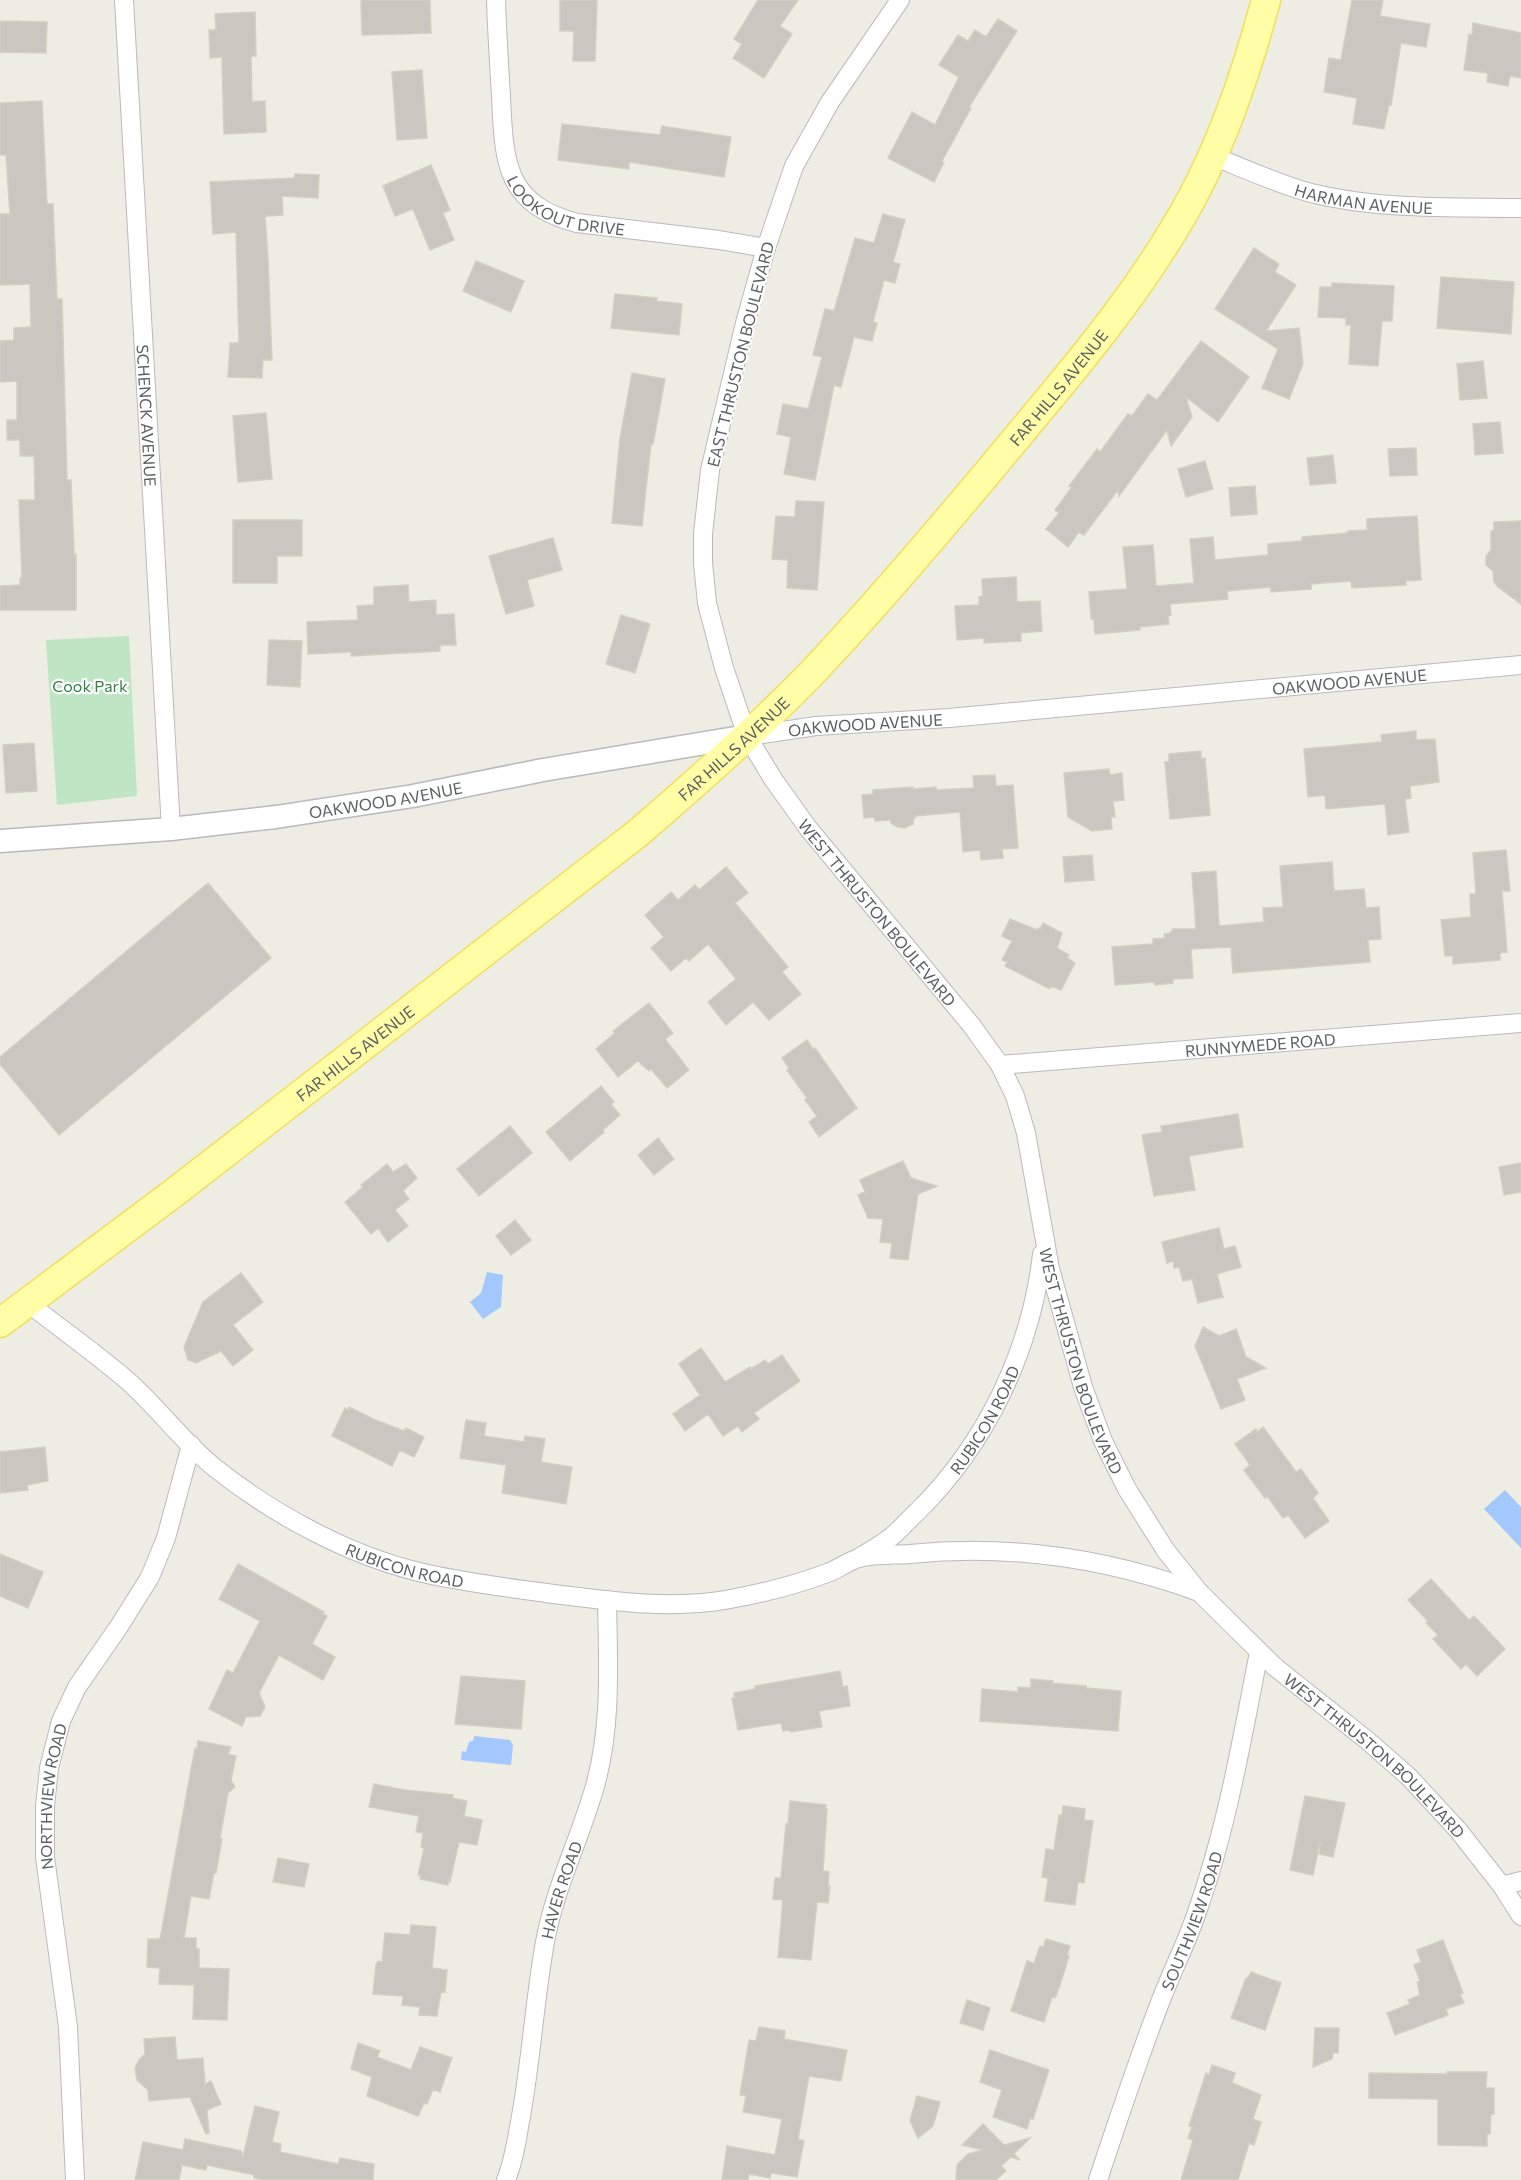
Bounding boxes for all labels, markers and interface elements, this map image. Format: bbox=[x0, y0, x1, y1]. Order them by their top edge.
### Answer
street label: LOOKOUT DRIVE bbox=[504, 172, 626, 238]
street label: HARMAN AVENUE bbox=[1293, 179, 1433, 217]
street label: EAST THRUSTON BOULEVARD bbox=[703, 239, 777, 469]
street label: FAR HILLS AVENUE bbox=[1005, 325, 1111, 449]
street label: SCHENCK AVENUE bbox=[134, 344, 161, 487]
street label: OAKWOOD AVENUE bbox=[1271, 664, 1427, 698]
park label: Cook Park bbox=[52, 676, 128, 695]
street label: FAR HILLS AVENUE bbox=[674, 692, 793, 804]
street label: OAKWOOD AVENUE bbox=[787, 709, 943, 740]
street label: OAKWOOD AVENUE bbox=[308, 777, 464, 821]
street label: WEST THRUSTON BOULEVARD bbox=[795, 815, 961, 1009]
street label: FAR HILLS AVENUE bbox=[292, 1001, 418, 1104]
street label: RUNNYMEDE ROAD bbox=[1184, 1028, 1336, 1060]
street label: WEST THRUSTON BOULEVARD bbox=[1037, 1246, 1127, 1477]
street label: RUBICON ROAD bbox=[945, 1363, 1022, 1477]
street label: RUBICON ROAD bbox=[343, 1539, 465, 1590]
street label: WEST THRUSTON BOULEVARD bbox=[1281, 1669, 1469, 1841]
street label: NORTHVIEW ROAD bbox=[36, 1721, 70, 1871]
street label: HAVER ROAD bbox=[536, 1838, 585, 1941]
street label: SOUTHVIEW ROAD bbox=[1157, 1849, 1225, 1993]

